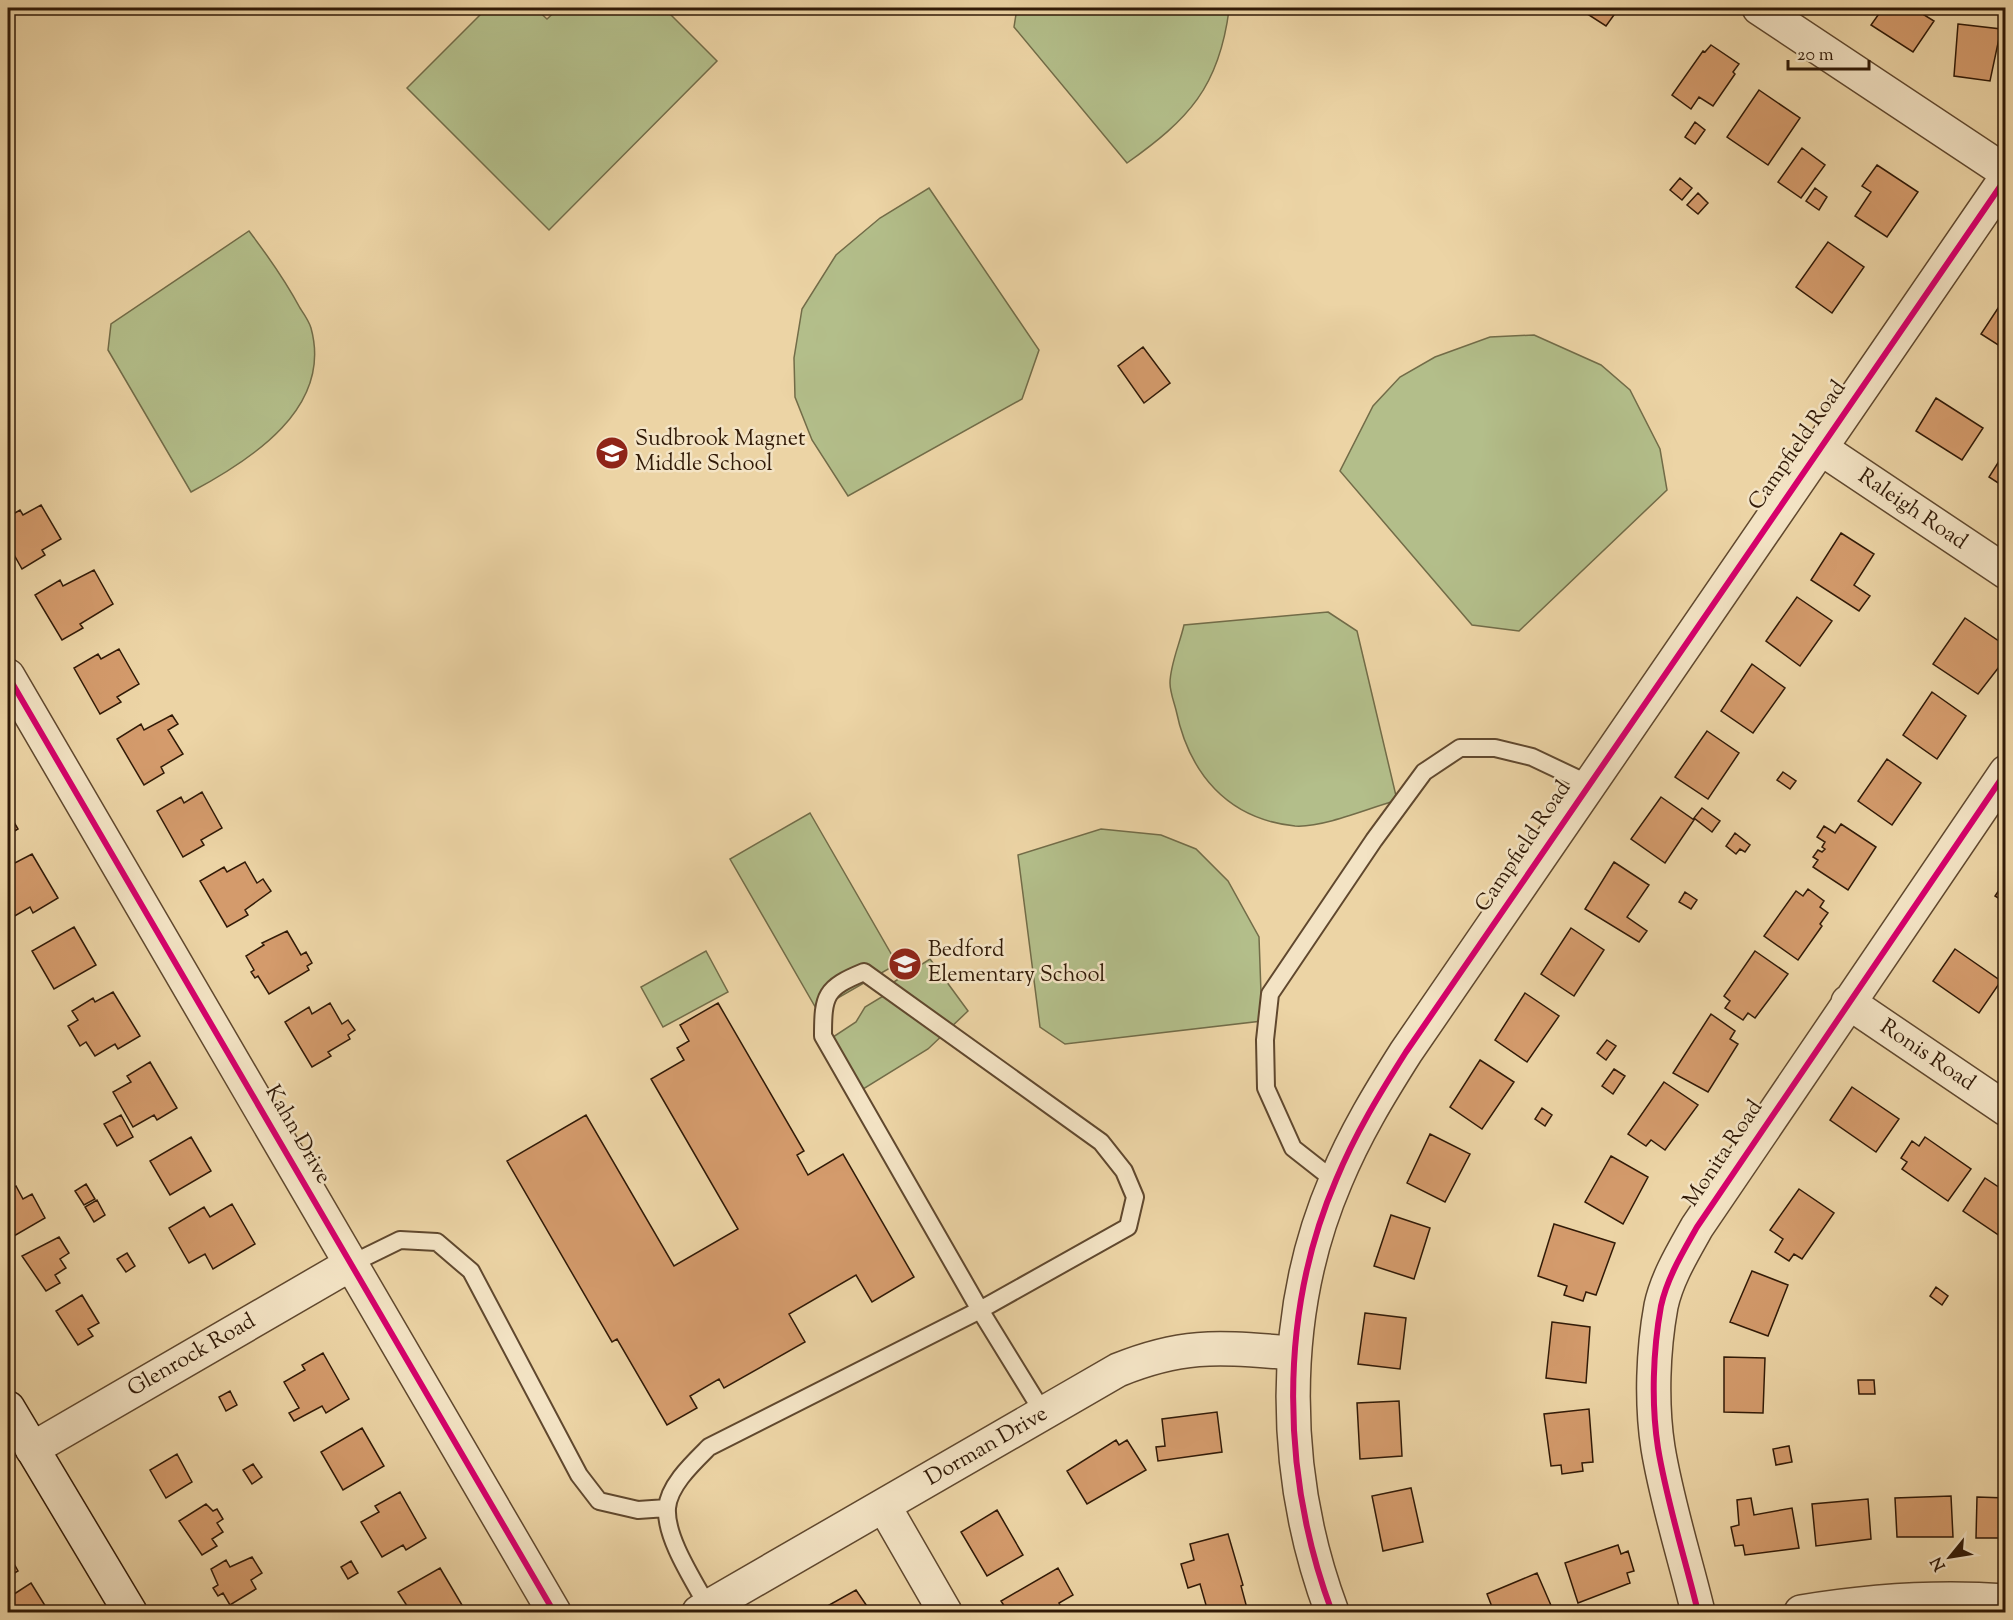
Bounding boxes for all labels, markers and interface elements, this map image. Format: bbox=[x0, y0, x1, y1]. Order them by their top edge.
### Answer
scale bar bbox=[1788, 33, 1869, 71]
text: 20 m bbox=[1797, 43, 1834, 69]
street label: Campfield Road bbox=[1741, 374, 1855, 518]
place label: Sudbrook Magnet Middle School bbox=[635, 424, 806, 481]
school or university icon: Sudbrook Magnet Middle School bbox=[594, 435, 630, 471]
street label: Raleigh Road bbox=[1851, 461, 1973, 559]
street label: Campfield Road bbox=[1468, 775, 1580, 919]
place label: Bedford Elementary School bbox=[928, 935, 1105, 992]
school or university icon: Bedford Elementary School bbox=[887, 946, 923, 982]
street label: Ronis Road bbox=[1873, 1012, 1981, 1100]
street label: Kahn Drive bbox=[256, 1080, 338, 1190]
street label: Monita Road bbox=[1676, 1094, 1772, 1214]
street label: Glenrock Road bbox=[122, 1306, 262, 1406]
street label: Dorman Drive bbox=[920, 1399, 1054, 1495]
north arrow bbox=[1920, 1527, 1980, 1587]
text: N bbox=[1926, 1552, 1952, 1575]

